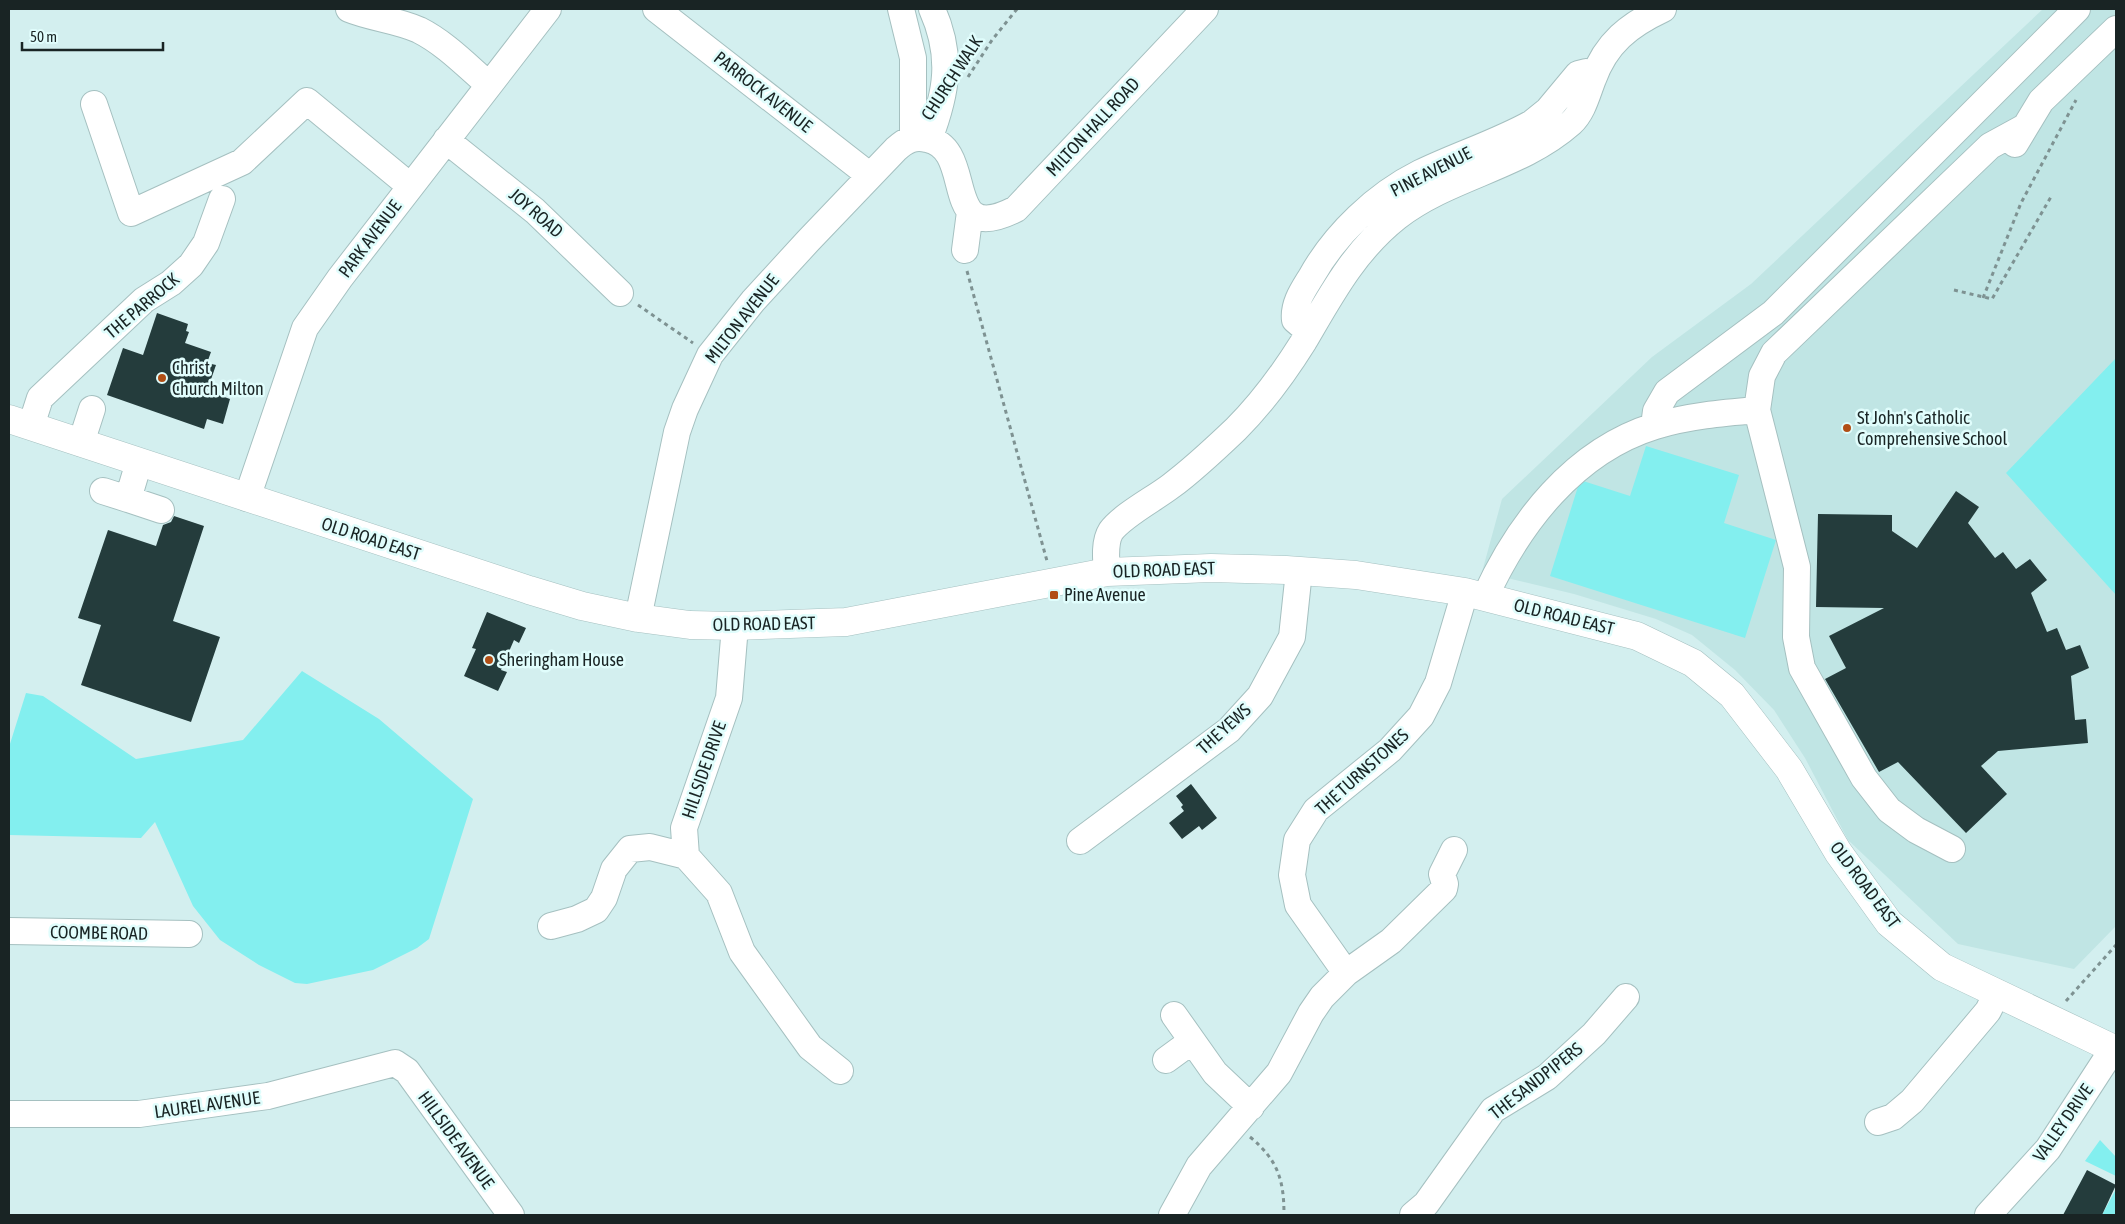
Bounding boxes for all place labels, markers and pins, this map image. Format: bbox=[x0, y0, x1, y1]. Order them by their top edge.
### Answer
place label: Christ Church Milton bbox=[172, 357, 264, 399]
marker: Christ Church Milton bbox=[156, 372, 168, 384]
place label: St John's Catholic Comprehensive School bbox=[1857, 407, 2007, 449]
marker: St John's Catholic Comprehensive School bbox=[1841, 422, 1853, 434]
place label: Pine Avenue bbox=[1064, 584, 1146, 605]
marker: Pine Avenue bbox=[1048, 589, 1060, 601]
place label: Sheringham House bbox=[499, 649, 624, 670]
marker: Sheringham House bbox=[483, 654, 495, 666]

